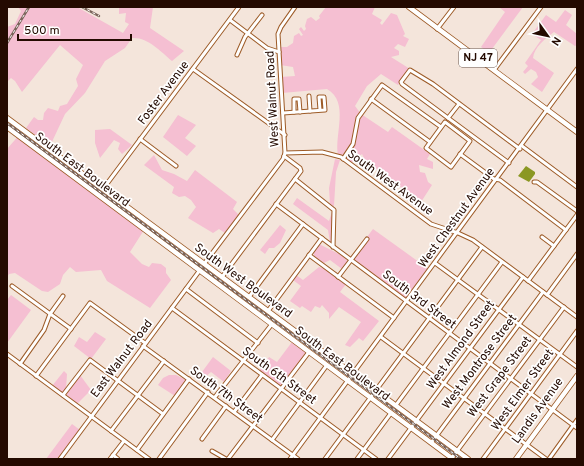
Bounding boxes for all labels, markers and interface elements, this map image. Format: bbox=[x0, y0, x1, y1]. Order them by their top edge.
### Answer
scale bar bbox=[18, 16, 131, 42]
north arrow bbox=[528, 16, 568, 56]
text: 500 m bbox=[24, 23, 60, 39]
text: N bbox=[548, 34, 564, 48]
road number: NJ 47 bbox=[459, 49, 497, 67]
street label: West Walnut Road bbox=[262, 50, 284, 148]
street label: Foster Avenue bbox=[135, 58, 193, 128]
street label: South East Boulevard bbox=[31, 129, 133, 211]
street label: South West Avenue bbox=[344, 146, 436, 220]
street label: West Chestnut Avenue bbox=[415, 165, 499, 271]
street label: South West Boulevard bbox=[191, 240, 295, 322]
street label: South 3rd Street bbox=[379, 267, 459, 333]
street label: West Almond Street bbox=[423, 297, 499, 393]
street label: West Montrose Street bbox=[439, 311, 521, 413]
street label: East Walnut Road bbox=[87, 317, 157, 401]
street label: South East Boulevard bbox=[291, 323, 393, 405]
street label: West Grape Street bbox=[464, 333, 536, 421]
street label: South 6th Street bbox=[239, 344, 319, 408]
street label: West Elmer Street bbox=[488, 346, 558, 434]
street label: South 7th Street bbox=[186, 363, 266, 427]
street label: Landis Avenue bbox=[509, 375, 567, 447]

